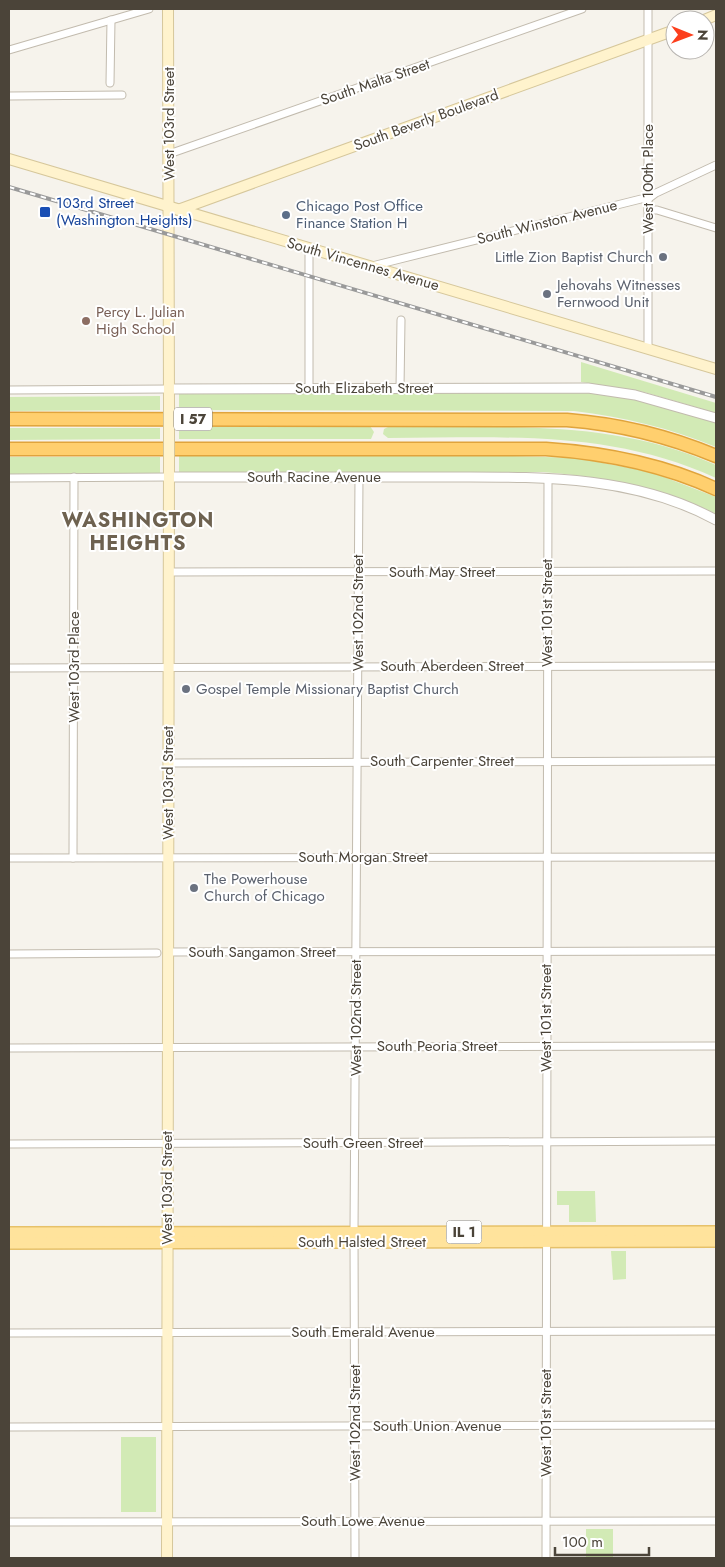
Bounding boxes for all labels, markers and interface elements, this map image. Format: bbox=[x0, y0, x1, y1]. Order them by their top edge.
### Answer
north arrow bbox=[665, 10, 715, 60]
text: N bbox=[693, 29, 713, 41]
street label: South Malta Street bbox=[317, 53, 433, 111]
street label: West 103rd Street bbox=[158, 67, 180, 181]
street label: South Beverly Boulevard bbox=[350, 84, 502, 156]
street label: West 100th Place bbox=[637, 124, 659, 234]
place label: 103rd Street (Washington Heights) bbox=[56, 192, 193, 231]
street label: South Winston Avenue bbox=[475, 194, 620, 250]
place label: Chicago Post Office Finance Station H bbox=[296, 195, 423, 234]
marker: 103rd Street (Washington Heights) bbox=[38, 205, 52, 219]
marker: Chicago Post Office Finance Station H bbox=[280, 209, 292, 221]
street label: South Vincennes Avenue bbox=[284, 232, 442, 296]
place label: Little Zion Baptist Church bbox=[495, 246, 653, 268]
marker: Little Zion Baptist Church bbox=[657, 251, 669, 263]
place label: Jehovahs Witnesses Fernwood Unit bbox=[555, 274, 680, 313]
marker: Jehovahs Witnesses Fernwood Unit bbox=[541, 288, 553, 300]
place label: Percy L. Julian High School bbox=[96, 301, 185, 340]
marker: Percy L. Julian High School bbox=[80, 315, 92, 327]
street label: South Elizabeth Street bbox=[295, 377, 433, 399]
road number: I 57 bbox=[174, 408, 212, 430]
street label: South Racine Avenue bbox=[247, 466, 381, 488]
district label: WASHINGTON HEIGHTS bbox=[62, 506, 214, 558]
street label: West 102nd Street bbox=[347, 554, 369, 671]
street label: West 101st Street bbox=[536, 559, 558, 667]
street label: South May Street bbox=[389, 561, 496, 583]
street label: West 103rd Place bbox=[63, 611, 85, 723]
street label: South Aberdeen Street bbox=[380, 655, 524, 677]
place label: Gospel Temple Missionary Baptist Church bbox=[196, 678, 459, 700]
marker: Gospel Temple Missionary Baptist Church bbox=[180, 683, 192, 695]
street label: West 103rd Street bbox=[157, 726, 179, 840]
street label: South Carpenter Street bbox=[370, 750, 514, 772]
street label: South Morgan Street bbox=[298, 846, 428, 868]
place label: The Powerhouse Church of Chicago bbox=[204, 868, 325, 907]
marker: The Powerhouse Church of Chicago bbox=[188, 882, 200, 894]
street label: South Sangamon Street bbox=[188, 941, 336, 963]
street label: West 102nd Street bbox=[345, 959, 367, 1076]
street label: West 101st Street bbox=[535, 964, 557, 1072]
street label: South Peoria Street bbox=[377, 1035, 498, 1057]
street label: West 103rd Street bbox=[156, 1131, 178, 1245]
street label: South Green Street bbox=[303, 1132, 424, 1154]
road number: IL 1 bbox=[446, 1220, 482, 1244]
street label: South Halsted Street bbox=[298, 1231, 426, 1253]
street label: South Emerald Avenue bbox=[291, 1321, 435, 1343]
street label: West 102nd Street bbox=[344, 1364, 366, 1481]
street label: West 101st Street bbox=[535, 1369, 557, 1477]
street label: South Union Avenue bbox=[373, 1415, 502, 1437]
street label: South Lowe Avenue bbox=[301, 1510, 425, 1532]
scale bar bbox=[555, 1524, 649, 1556]
text: 100 m bbox=[562, 1531, 603, 1553]

